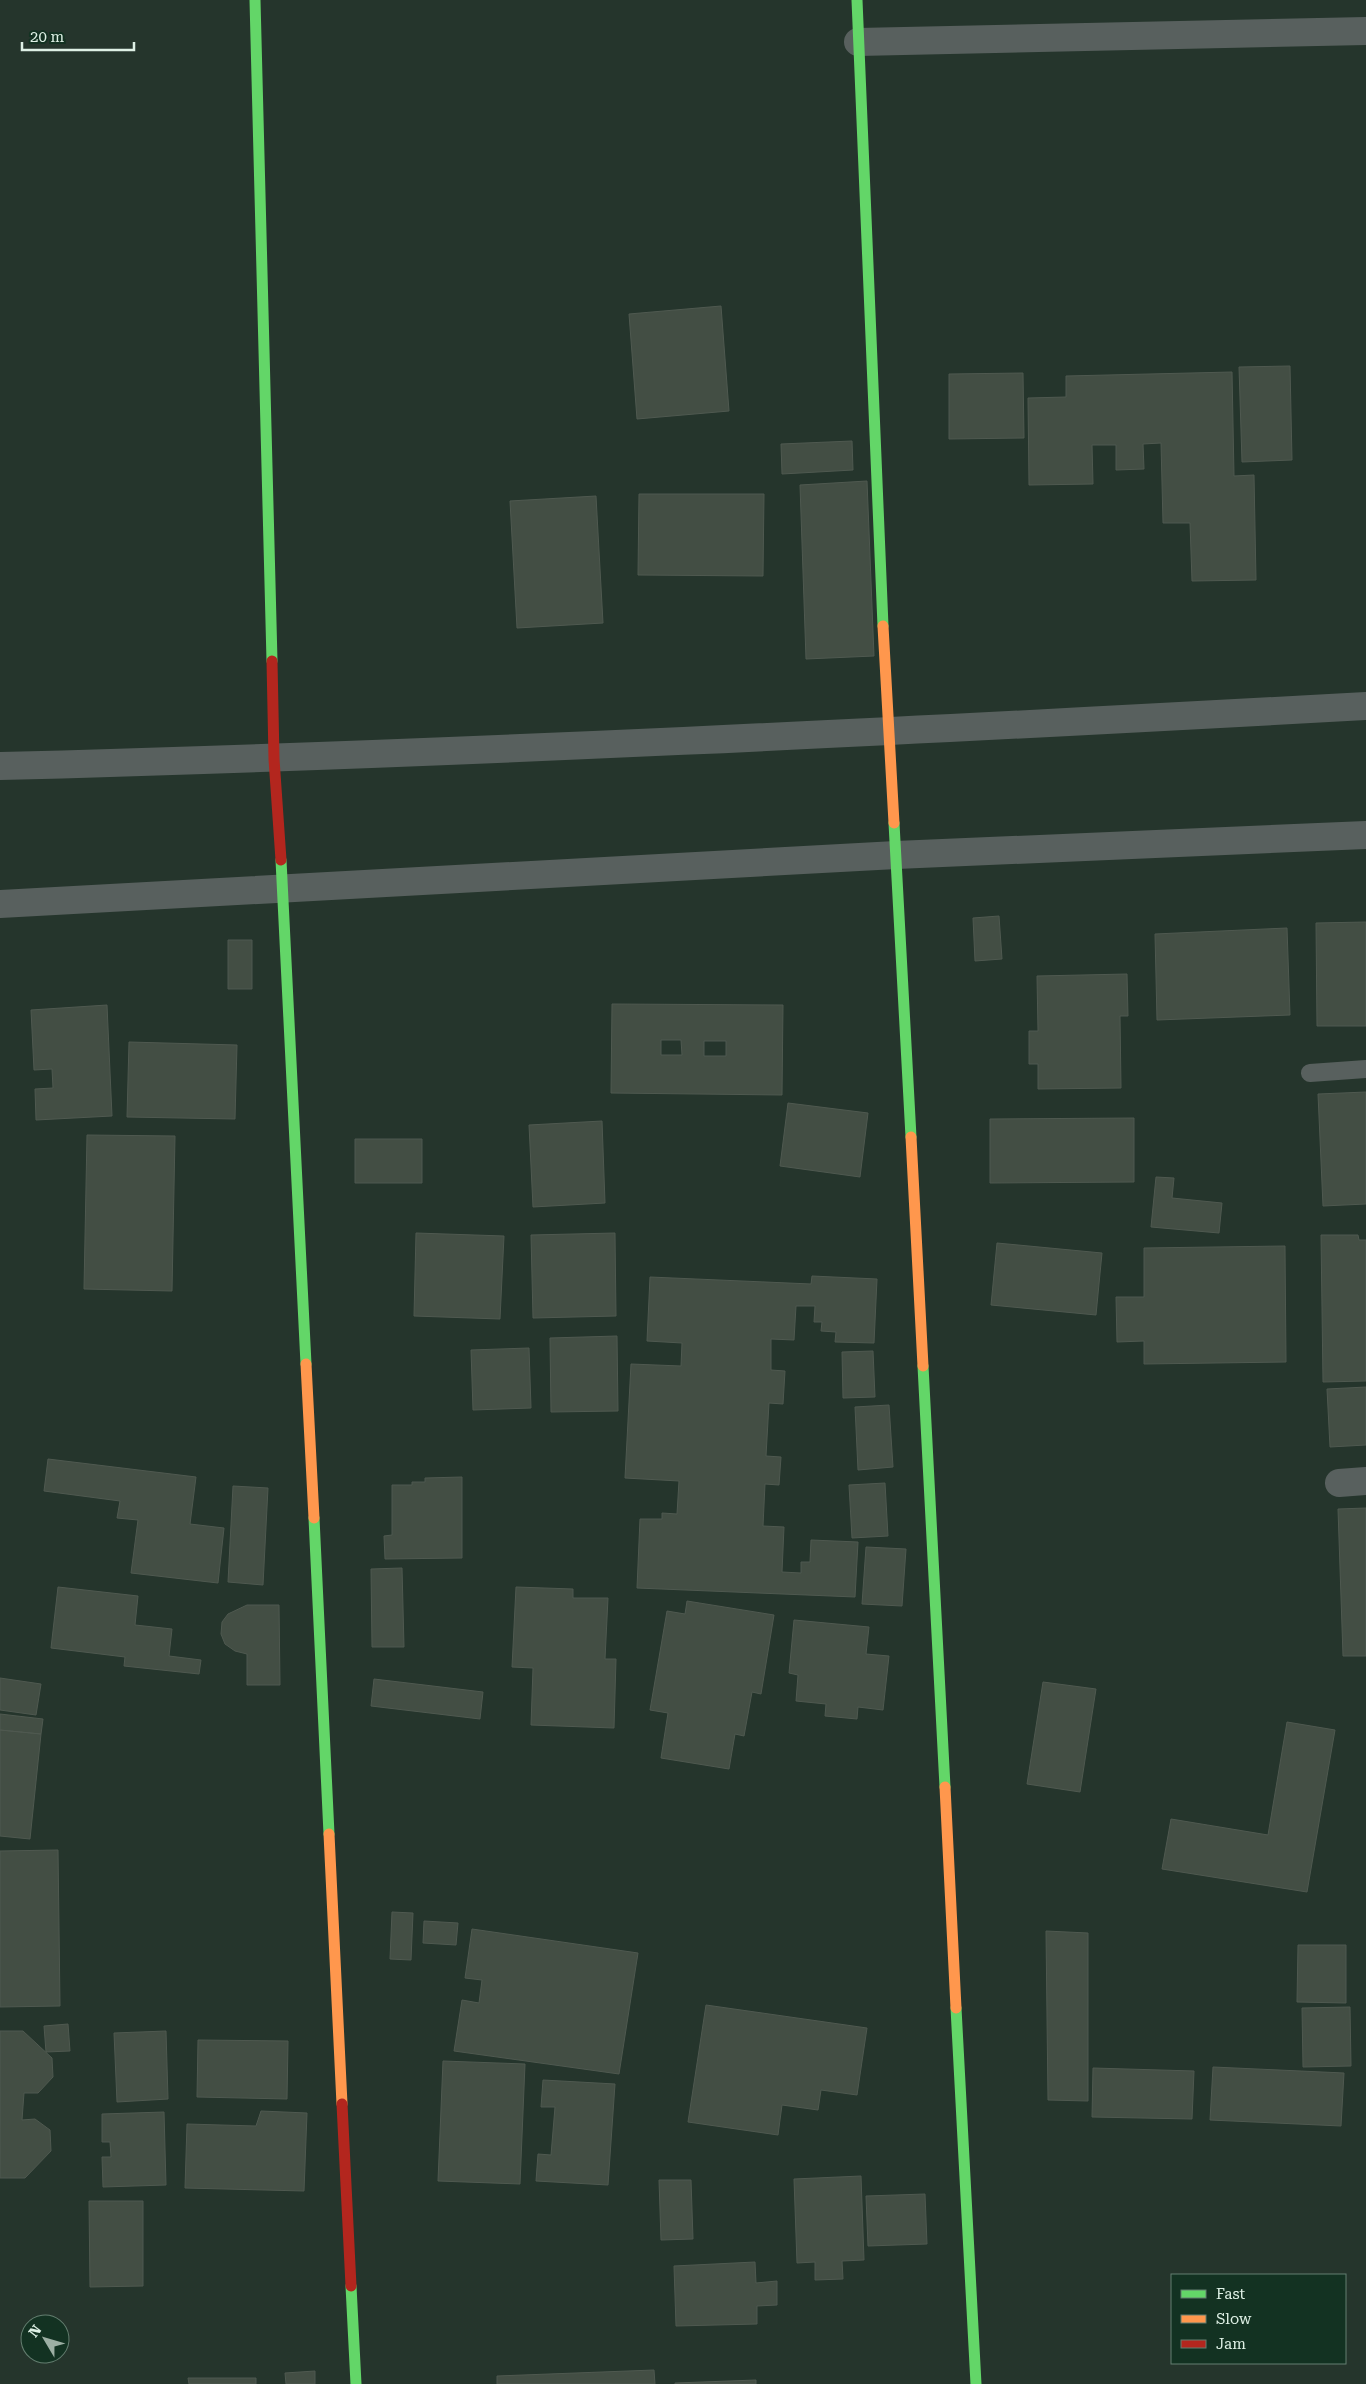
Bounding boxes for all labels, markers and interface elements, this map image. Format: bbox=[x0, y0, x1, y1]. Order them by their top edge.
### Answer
scale bar bbox=[22, 20, 135, 52]
text: 20 m bbox=[30, 28, 65, 46]
legend bbox=[1171, 2274, 1346, 2364]
text: Fast bbox=[1216, 2285, 1246, 2303]
text: Slow bbox=[1216, 2310, 1252, 2328]
north arrow bbox=[20, 2314, 70, 2364]
text: N bbox=[25, 2322, 45, 2340]
text: Jam bbox=[1216, 2335, 1246, 2353]

